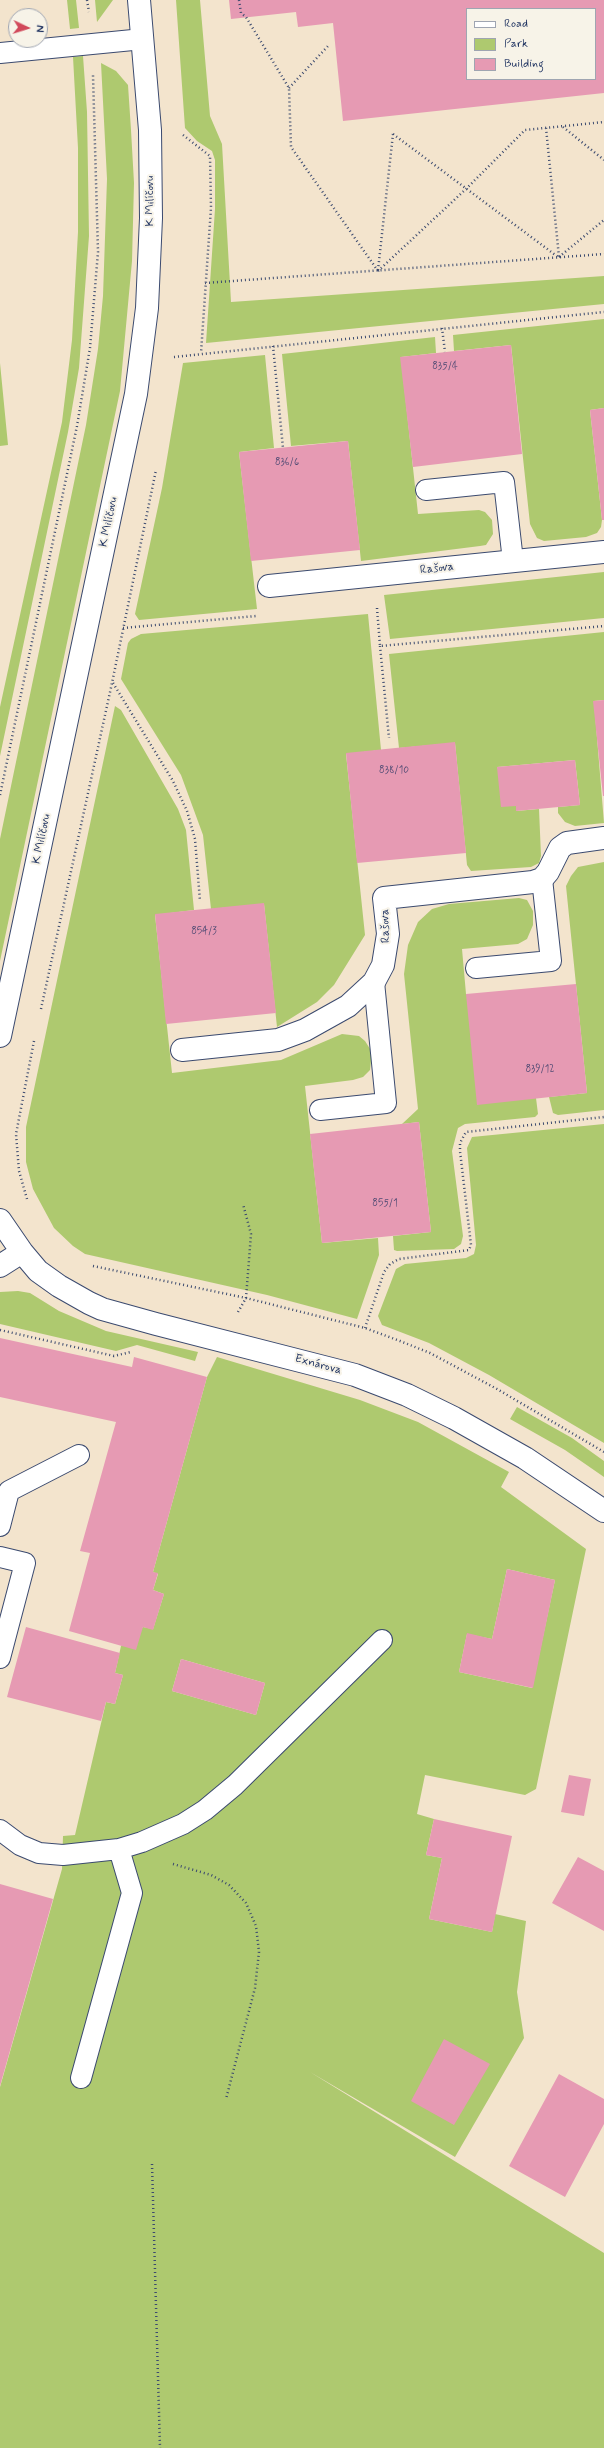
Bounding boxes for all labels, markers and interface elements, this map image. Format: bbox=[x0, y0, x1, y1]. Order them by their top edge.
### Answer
north arrow bbox=[8, 8, 48, 48]
legend bbox=[466, 8, 596, 80]
text: Road bbox=[504, 16, 528, 32]
text: N bbox=[32, 25, 46, 33]
text: Park bbox=[504, 36, 528, 52]
text: Building bbox=[504, 56, 544, 72]
street label: K Milíčovu bbox=[143, 176, 157, 226]
house number: 835/4 bbox=[432, 361, 458, 373]
house number: 836/6 bbox=[275, 457, 299, 469]
street label: K Milíčovu bbox=[97, 496, 121, 548]
street label: Rašova bbox=[419, 560, 455, 578]
house number: 838/10 bbox=[379, 765, 409, 777]
street label: K Milíčovu bbox=[30, 813, 54, 865]
street label: Rašova bbox=[378, 909, 394, 943]
house number: 854/3 bbox=[191, 926, 217, 938]
house number: 839/12 bbox=[525, 1064, 555, 1076]
house number: 855/1 bbox=[372, 1198, 398, 1210]
street label: Exnárova bbox=[293, 1352, 343, 1378]

